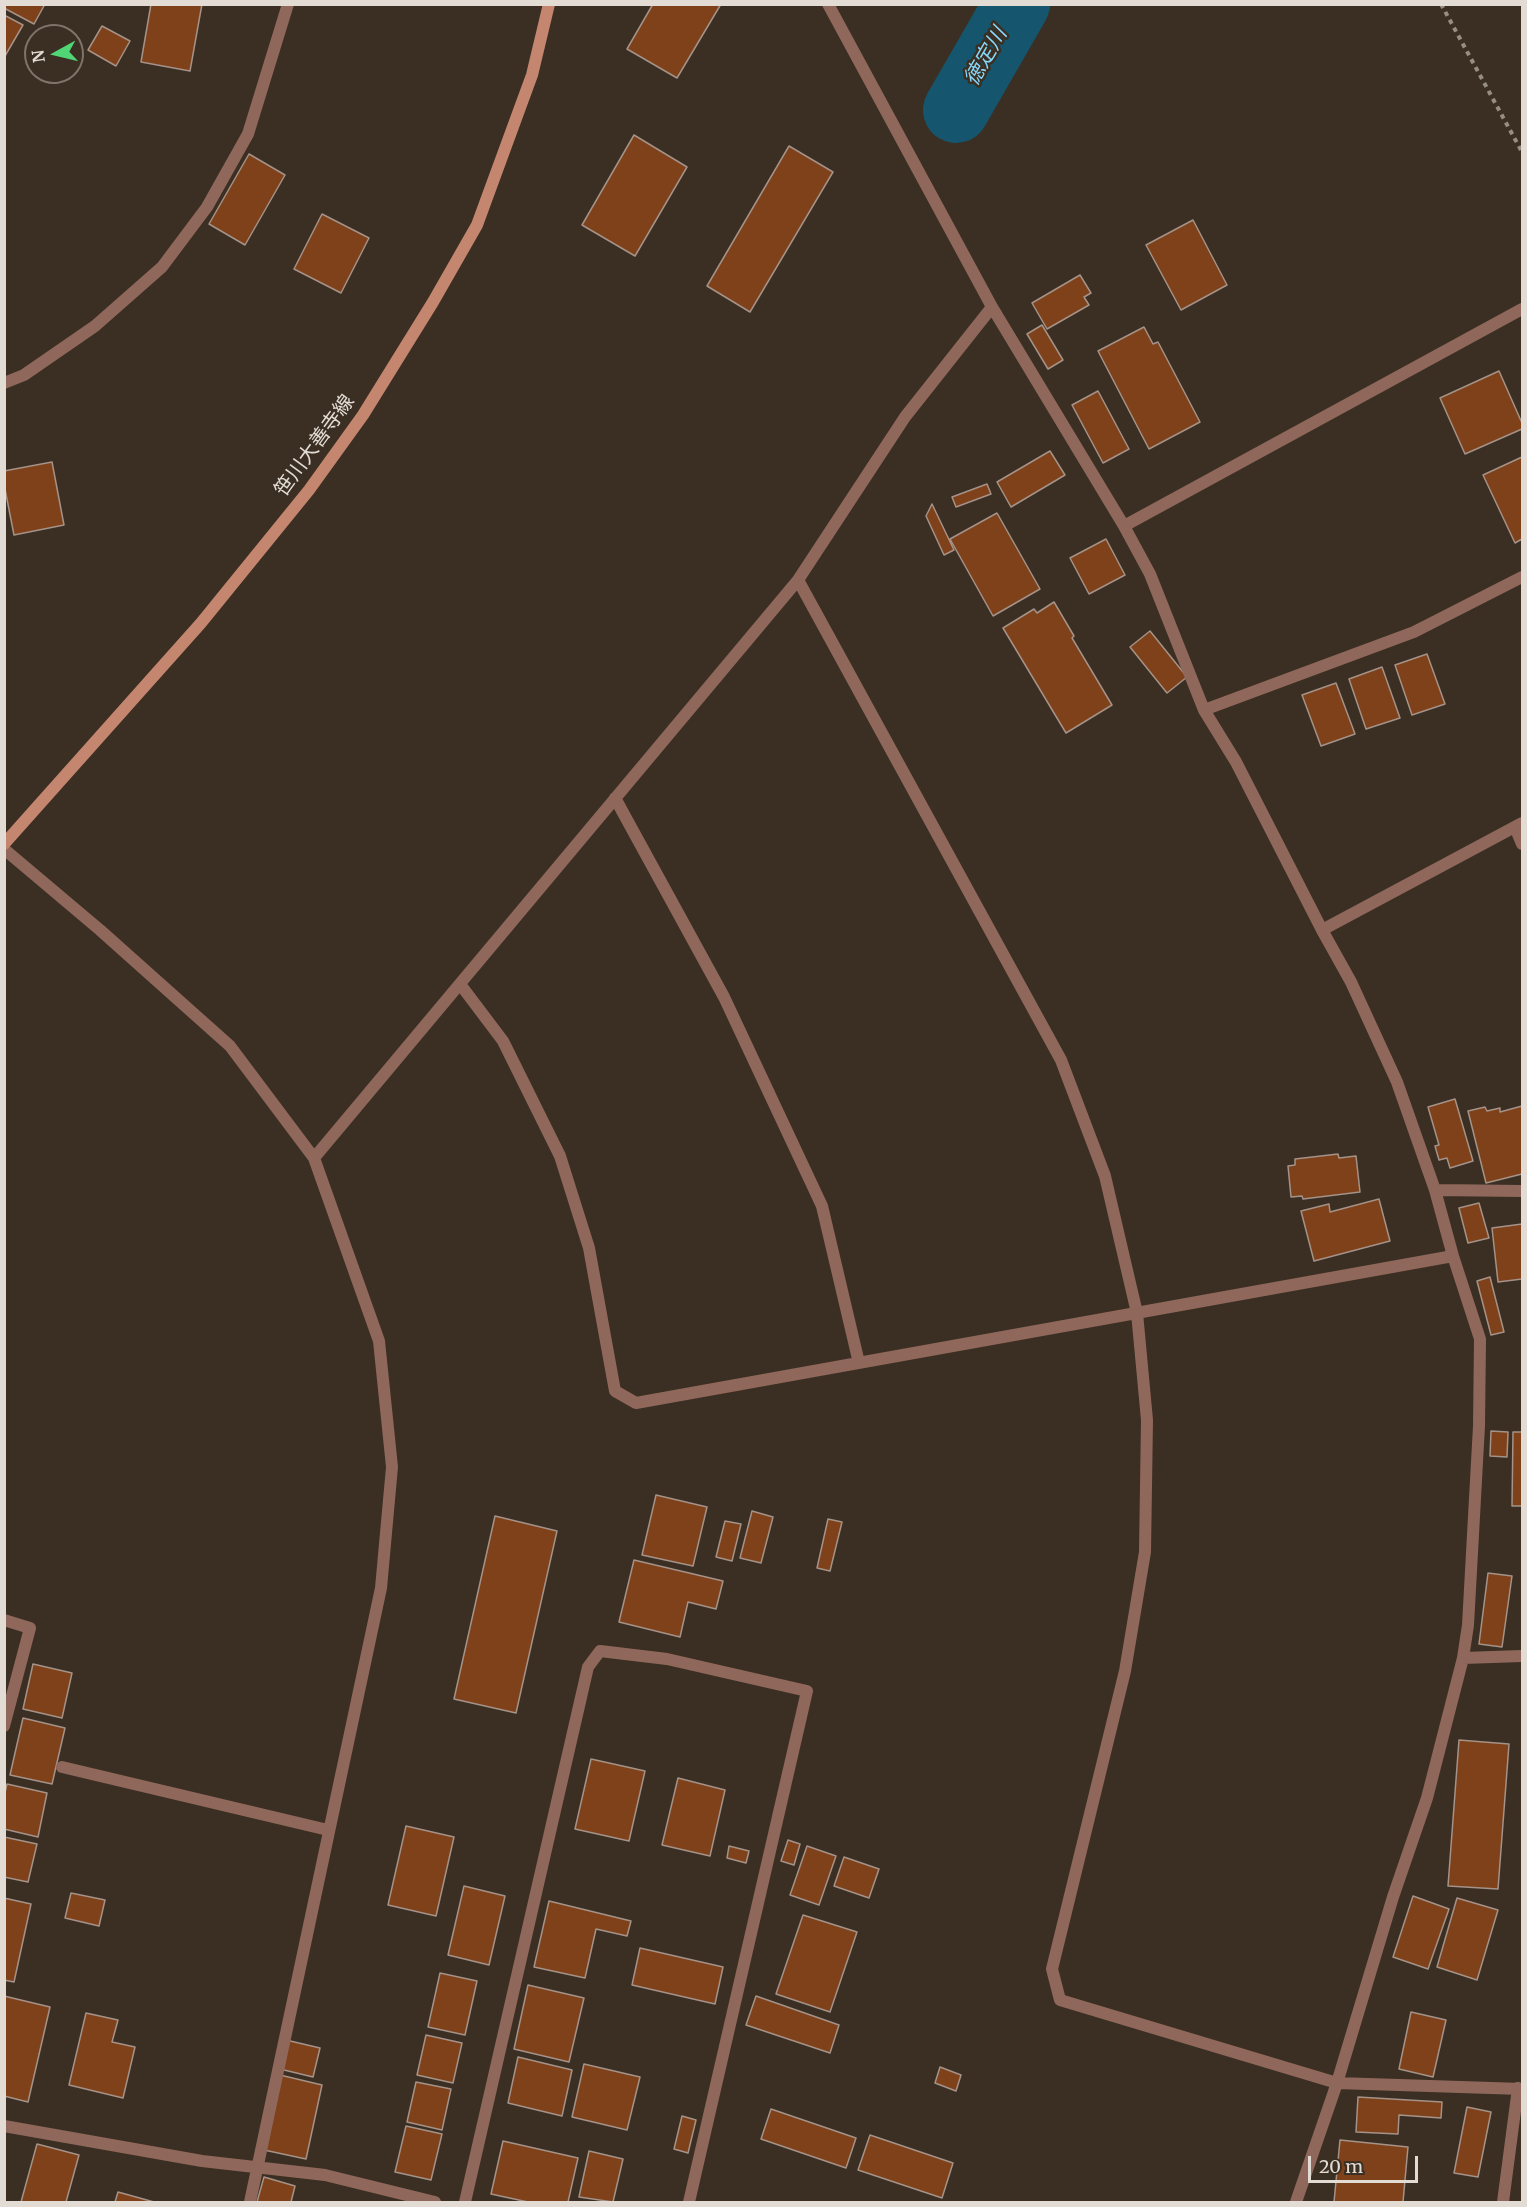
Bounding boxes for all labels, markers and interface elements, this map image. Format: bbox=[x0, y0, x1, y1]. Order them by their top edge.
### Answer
water label: 徳定川 bbox=[959, 23, 1013, 91]
north arrow bbox=[24, 24, 84, 84]
text: N bbox=[27, 49, 49, 64]
street label: 笹川大善寺線 bbox=[270, 390, 360, 502]
scale bar bbox=[1311, 2144, 1420, 2182]
text: 20 m bbox=[1319, 2155, 1363, 2178]

